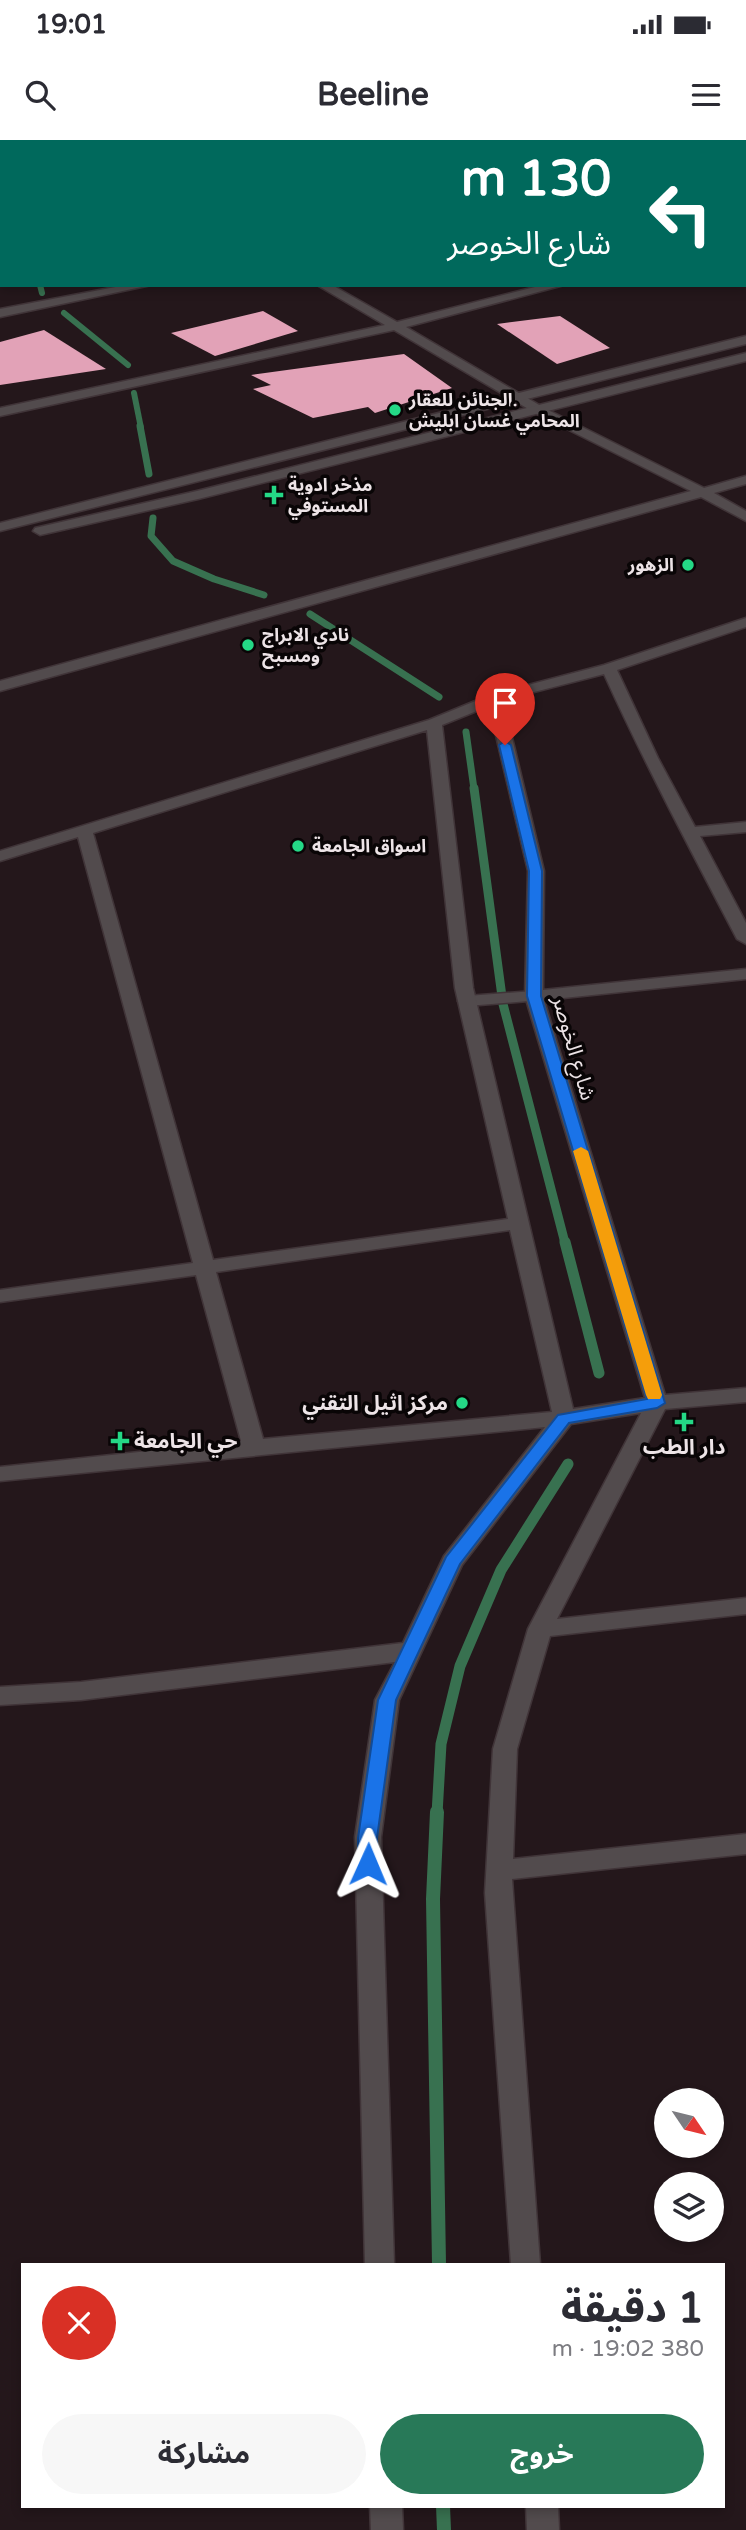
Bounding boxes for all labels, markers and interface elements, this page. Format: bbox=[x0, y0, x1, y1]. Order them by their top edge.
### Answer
text: 19:01 bbox=[35, 9, 107, 40]
icon: search bbox=[21, 76, 59, 114]
text: Beeline bbox=[317, 76, 429, 114]
icon: menu bbox=[687, 76, 725, 114]
text: 130 m bbox=[461, 150, 611, 209]
icon: left bbox=[635, 168, 726, 259]
text: شارع الخوصر bbox=[447, 225, 611, 263]
place label: الجنائن للعقار. المحامي غسان ابليش bbox=[408, 389, 580, 435]
marker: الجنائن للعقار. المحامي غسان ابليش bbox=[387, 402, 403, 418]
place label: مذخر ادویة المستوفي bbox=[288, 474, 373, 520]
marker: مذخر ادویة المستوفي bbox=[266, 487, 282, 503]
place label: الزهور bbox=[627, 554, 674, 576]
marker: الزهور bbox=[680, 557, 696, 573]
place label: نادي الابراج ومسبح bbox=[262, 624, 349, 669]
marker: نادي الابراج ومسبح bbox=[240, 637, 256, 653]
pin bbox=[475, 673, 535, 745]
icon: arrive bbox=[486, 684, 524, 722]
place label: اسواق الجامعة bbox=[312, 835, 426, 857]
marker: اسواق الجامعة bbox=[290, 838, 306, 854]
street label: شارع الخوصر bbox=[545, 992, 600, 1104]
place label: مركز اثيل التقني bbox=[302, 1391, 448, 1420]
marker: مركز اثيل التقني bbox=[454, 1395, 470, 1411]
marker: دار الطب bbox=[674, 1412, 694, 1432]
place label: حي الجامعة bbox=[134, 1429, 237, 1458]
marker: حي الجامعة bbox=[112, 1433, 128, 1449]
place label: دار الطب bbox=[643, 1435, 725, 1460]
position arrow bbox=[331, 1827, 405, 1901]
north arrow bbox=[654, 2088, 724, 2158]
map controls bbox=[654, 2088, 724, 2242]
button: layers bbox=[654, 2172, 724, 2242]
text: 1 دقيقة bbox=[561, 2283, 704, 2334]
button: close bbox=[42, 2286, 116, 2360]
text: 380 m · 19:02 bbox=[552, 2335, 704, 2363]
button: مشاركة bbox=[42, 2414, 366, 2494]
button: خروج bbox=[380, 2414, 704, 2494]

